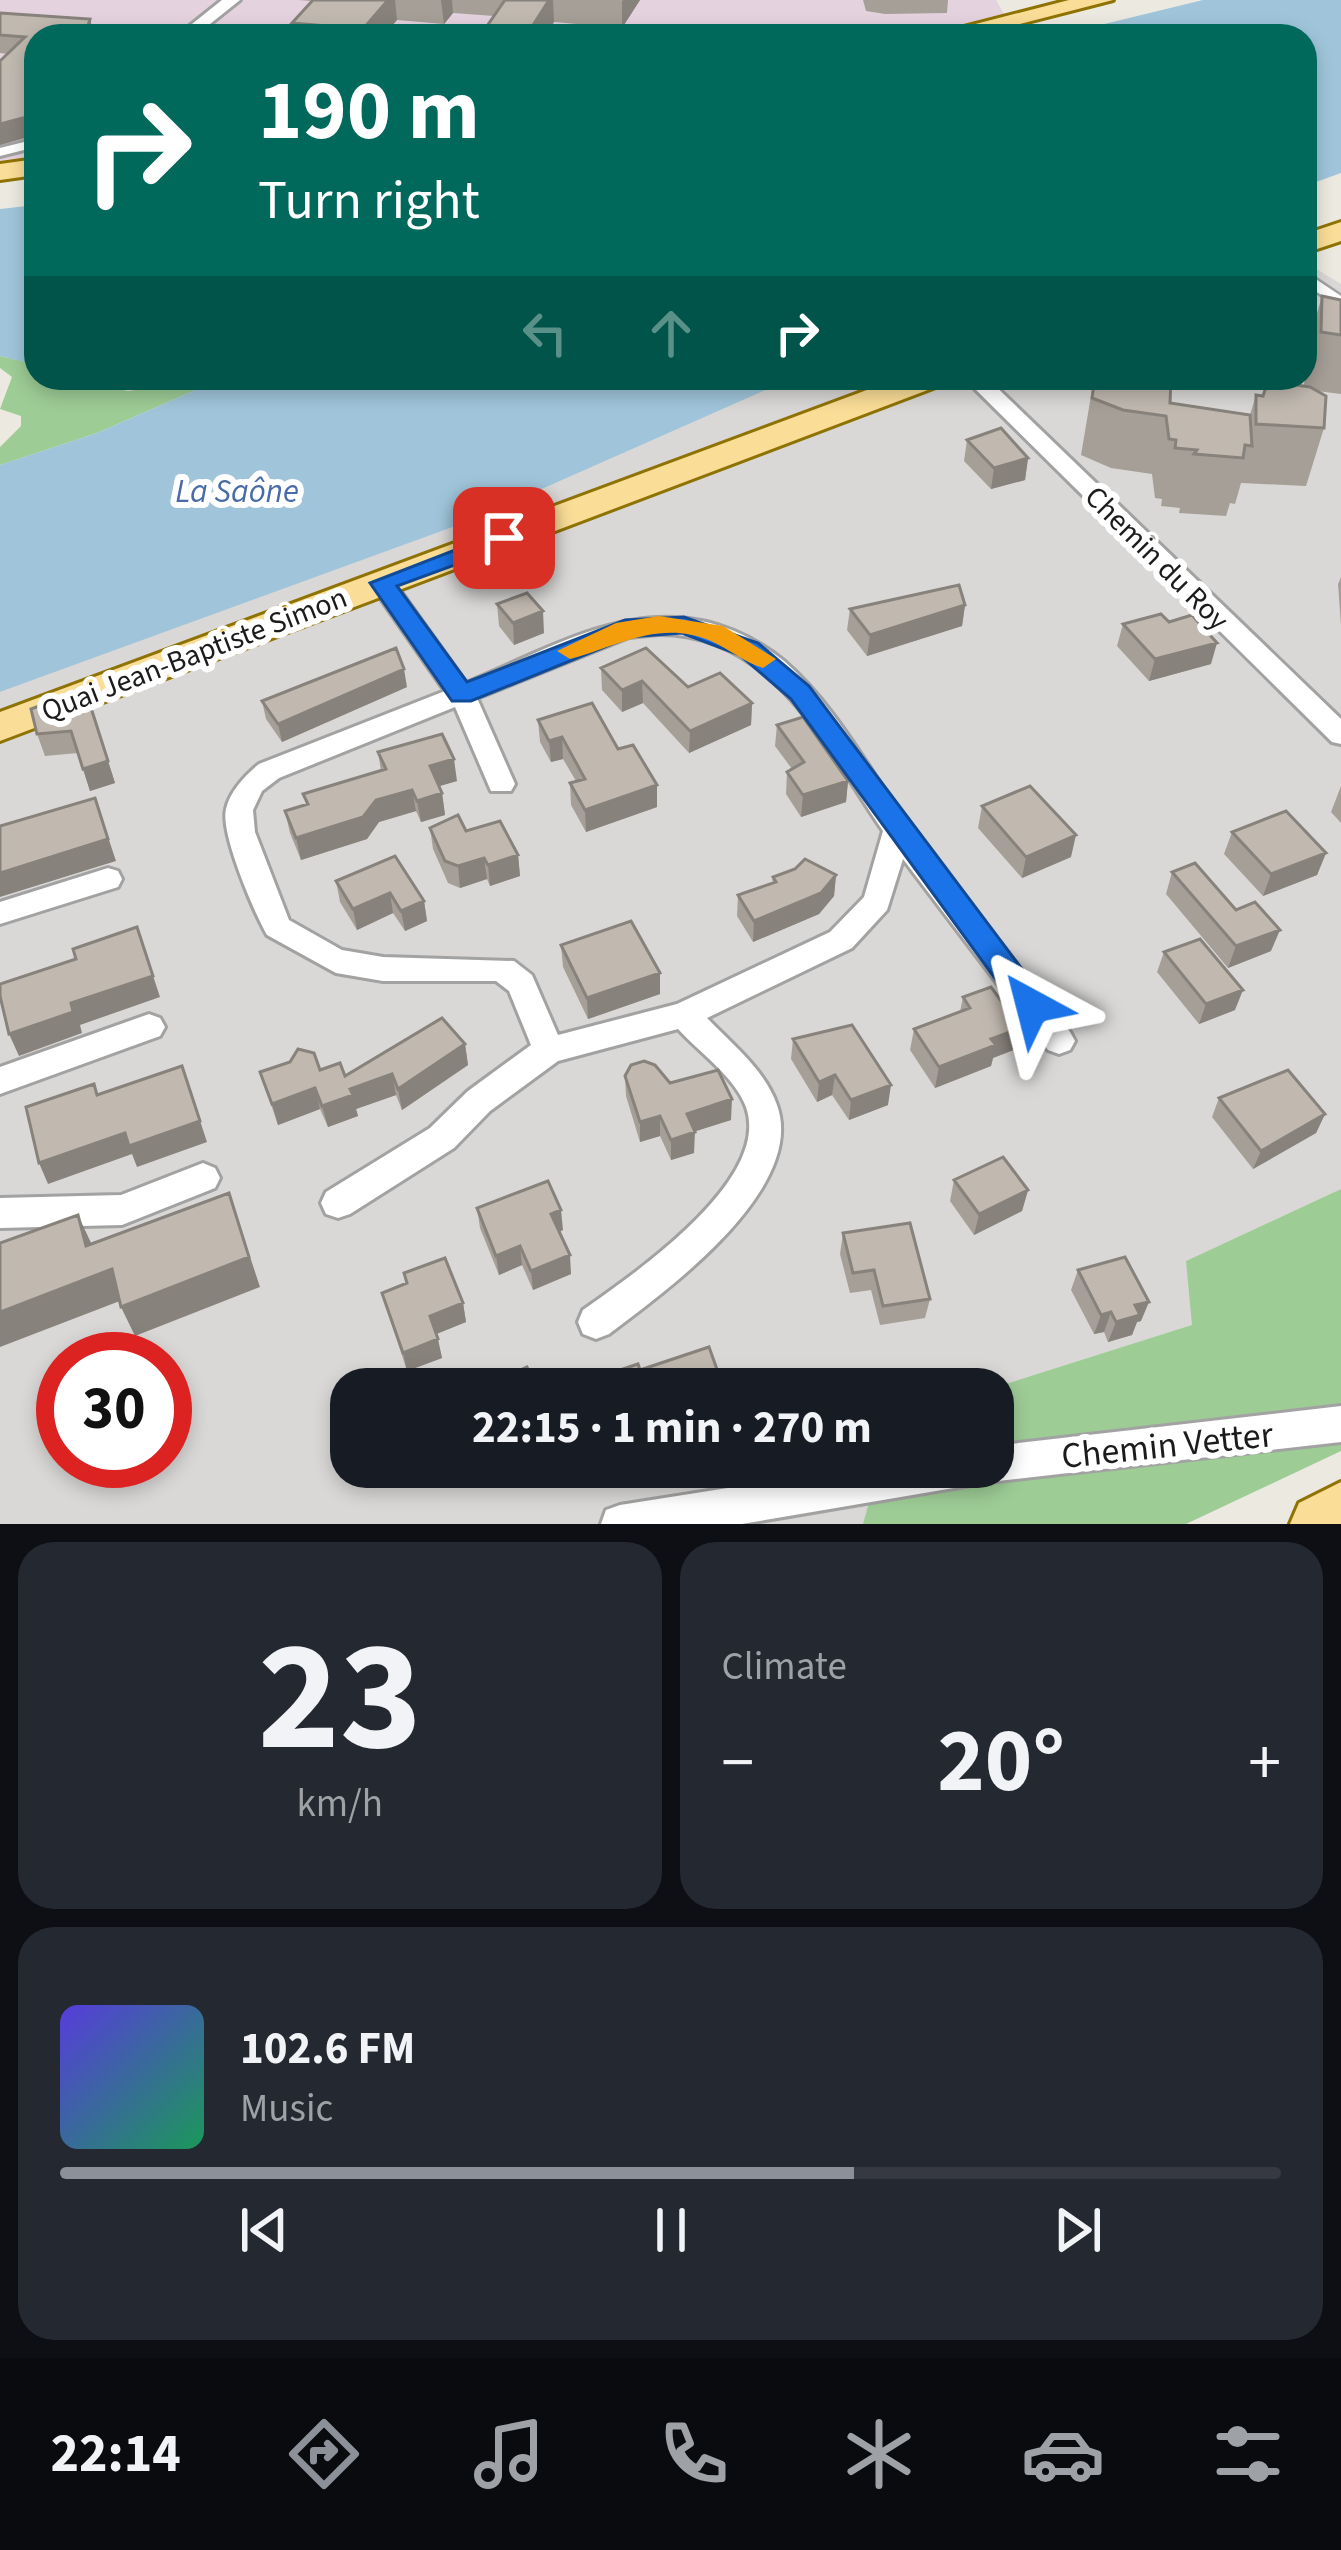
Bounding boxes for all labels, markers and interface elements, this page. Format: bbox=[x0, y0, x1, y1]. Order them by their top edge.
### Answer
text: 190 m bbox=[258, 52, 480, 172]
icon: right bbox=[60, 72, 216, 228]
text: Turn right bbox=[258, 163, 480, 240]
icon: left bbox=[512, 300, 578, 366]
icon: ahead bbox=[638, 300, 704, 366]
icon: right bbox=[764, 300, 830, 366]
water label: La Saône bbox=[175, 468, 299, 515]
street label: Chemin du Roy bbox=[1075, 476, 1239, 640]
pin bbox=[453, 487, 555, 589]
icon: arrive bbox=[471, 505, 537, 571]
street label: Quai Jean-Baptiste Simon bbox=[35, 576, 353, 733]
position arrow bbox=[969, 943, 1095, 1069]
speed limit sign: 30 bbox=[36, 1332, 192, 1488]
text: 22:15 · 1 min · 270 m bbox=[472, 1396, 872, 1460]
street label: Chemin Vetter bbox=[1059, 1409, 1276, 1482]
text: 23 bbox=[257, 1587, 422, 1809]
text: Climate bbox=[722, 1639, 847, 1695]
text: 20° bbox=[937, 1698, 1065, 1826]
text: − bbox=[722, 1716, 754, 1810]
text: + bbox=[1248, 1716, 1281, 1810]
text: km/h bbox=[296, 1776, 383, 1832]
text: 102.6 FM bbox=[240, 2017, 415, 2081]
text: Music bbox=[240, 2081, 333, 2137]
icon: previous bbox=[231, 2197, 297, 2263]
icon: pause bbox=[638, 2197, 704, 2263]
icon: next bbox=[1045, 2197, 1111, 2263]
icon: directions bbox=[282, 2412, 366, 2496]
icon: music bbox=[467, 2412, 551, 2496]
icon: phone bbox=[652, 2412, 736, 2496]
icon: climate bbox=[837, 2412, 921, 2496]
icon: car bbox=[1021, 2412, 1105, 2496]
icon: filters bbox=[1206, 2412, 1290, 2496]
text: 22:14 bbox=[50, 2416, 181, 2493]

